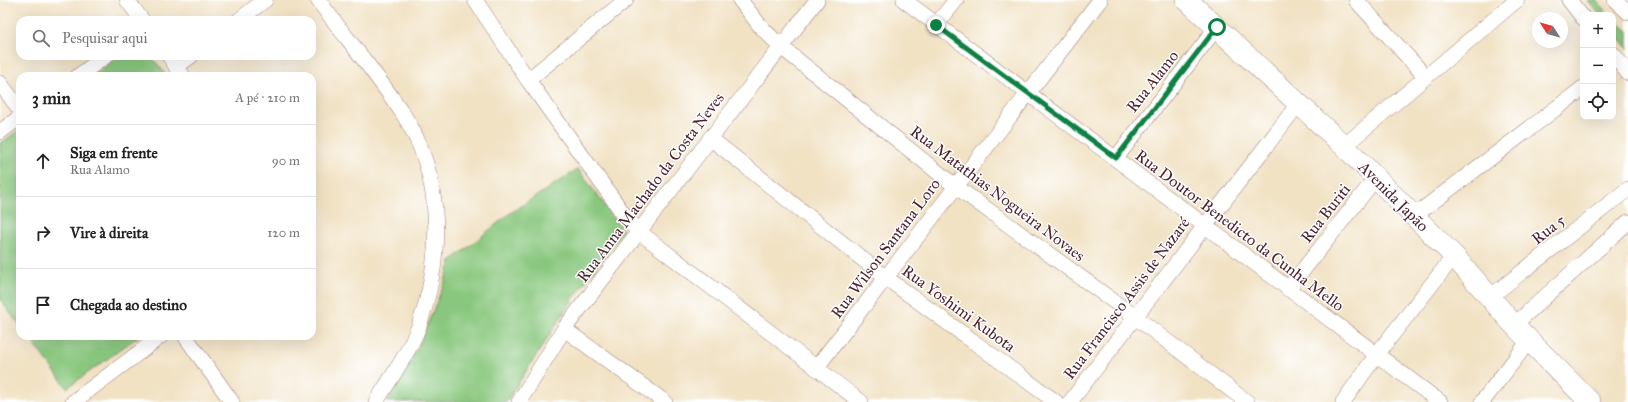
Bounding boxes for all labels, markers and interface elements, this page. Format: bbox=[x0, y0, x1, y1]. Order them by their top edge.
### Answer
north arrow bbox=[1532, 12, 1568, 48]
map controls bbox=[1580, 12, 1616, 120]
button: + bbox=[1580, 12, 1616, 48]
search box bbox=[16, 16, 316, 60]
route end bbox=[927, 16, 945, 34]
route start bbox=[1208, 18, 1226, 36]
icon: search bbox=[30, 27, 52, 49]
text: Pesquisar aqui bbox=[62, 29, 148, 47]
street label: Rua Alamo bbox=[1122, 47, 1182, 116]
button: − bbox=[1580, 48, 1616, 84]
button: locate bbox=[1580, 84, 1616, 120]
text: 3 min bbox=[32, 88, 71, 109]
street label: Rua Anna Machado da Costa Neves bbox=[573, 89, 728, 286]
text: A pé · 210 m bbox=[235, 90, 300, 106]
street label: Rua Matathias Nogueira Novaes bbox=[906, 122, 1089, 266]
text: Siga em frente bbox=[70, 144, 158, 162]
street label: Rua Doutor Benedicto da Cunha Mello bbox=[1132, 146, 1348, 315]
icon: ahead bbox=[32, 150, 54, 172]
text: 90 m bbox=[272, 153, 300, 169]
street label: Avenida Japão bbox=[1353, 157, 1433, 236]
text: Rua Alamo bbox=[70, 162, 130, 178]
street label: Rua Wilson Santana Loro bbox=[827, 175, 944, 322]
street label: Rua Buriti bbox=[1297, 180, 1355, 246]
street label: Rua 5 bbox=[1528, 210, 1569, 248]
street label: Rua Francisco Assis de Nazaré bbox=[1059, 213, 1194, 383]
icon: right bbox=[32, 222, 54, 244]
text: Vire à direita bbox=[70, 224, 148, 242]
text: 120 m bbox=[267, 225, 300, 241]
street label: Rua Yoshimi Kubota bbox=[898, 261, 1019, 356]
icon: arrive bbox=[32, 294, 54, 316]
text: Chegada ao destino bbox=[70, 296, 187, 314]

